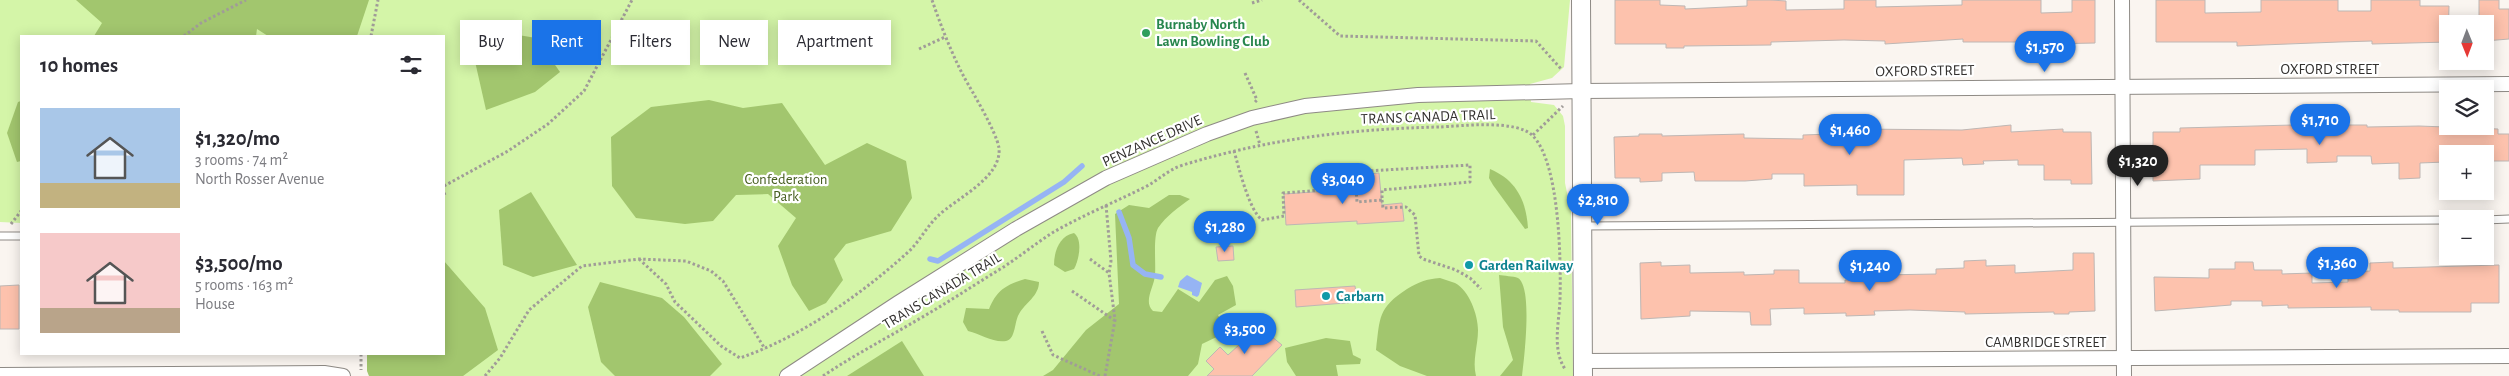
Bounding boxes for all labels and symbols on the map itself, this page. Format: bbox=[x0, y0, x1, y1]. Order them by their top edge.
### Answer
north arrow bbox=[2439, 15, 2494, 70]
place label: Burnaby North Lawn Bowling Club bbox=[1156, 17, 1270, 49]
marker: Burnaby North Lawn Bowling Club bbox=[1140, 27, 1152, 39]
pin: $1,570 bbox=[2004, 30, 2086, 73]
street label: OXFORD STREET bbox=[2281, 62, 2380, 77]
street label: OXFORD STREET bbox=[1875, 63, 1975, 79]
pin: $1,710 bbox=[2279, 104, 2361, 146]
street label: TRANS CANADA TRAIL bbox=[1360, 107, 1496, 127]
street label: PENZANCE DRIVE bbox=[1100, 112, 1204, 170]
pin: $1,460 bbox=[1809, 114, 1891, 156]
pin: $1,320 bbox=[2097, 144, 2179, 187]
pin: $3,040 bbox=[1302, 162, 1384, 205]
park label: Confederation Park bbox=[744, 172, 828, 204]
pin: $2,810 bbox=[1557, 184, 1639, 226]
pin: $1,280 bbox=[1184, 210, 1266, 253]
pin: $1,360 bbox=[2296, 246, 2378, 289]
street label: TRANS CANADA TRAIL bbox=[880, 249, 1004, 332]
pin: $1,240 bbox=[1829, 250, 1911, 292]
place label: Garden Railway bbox=[1479, 258, 1573, 273]
marker: Garden Railway bbox=[1463, 259, 1475, 271]
place label: Carbarn bbox=[1336, 289, 1384, 304]
marker: Carbarn bbox=[1320, 290, 1332, 302]
pin: $3,500 bbox=[1204, 312, 1286, 355]
street label: CAMBRIDGE STREET bbox=[1985, 335, 2107, 350]

